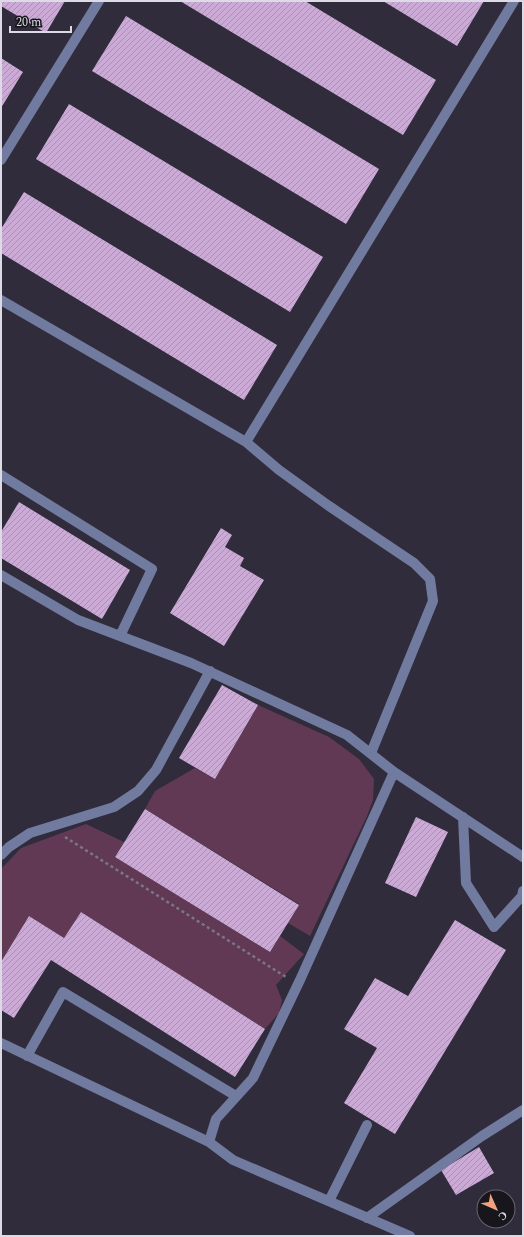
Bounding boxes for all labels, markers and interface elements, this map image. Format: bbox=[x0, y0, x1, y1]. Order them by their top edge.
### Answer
scale bar bbox=[10, 8, 71, 34]
text: 20 m bbox=[16, 13, 41, 32]
north arrow bbox=[476, 1189, 516, 1229]
text: С bbox=[494, 1207, 511, 1225]

